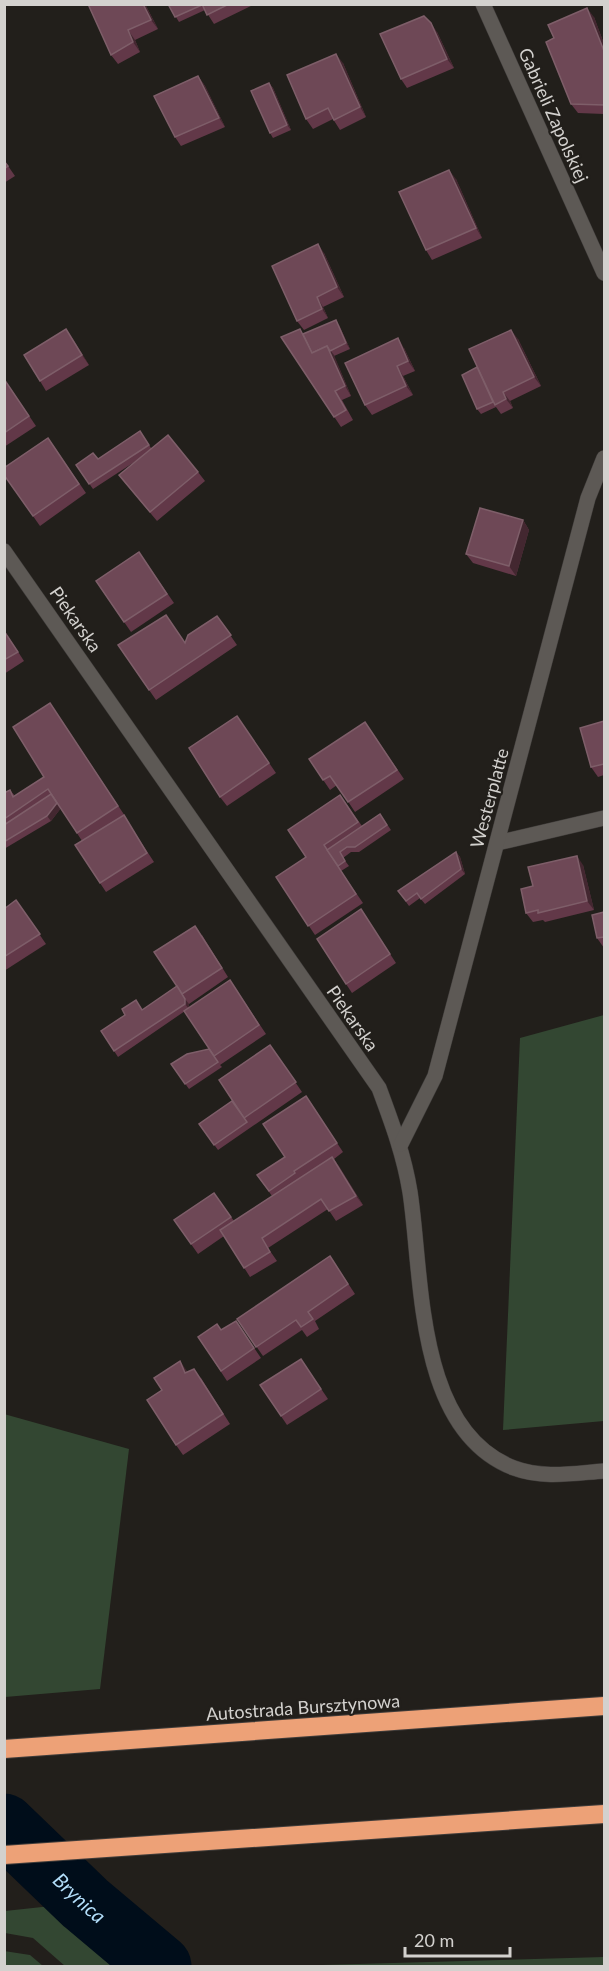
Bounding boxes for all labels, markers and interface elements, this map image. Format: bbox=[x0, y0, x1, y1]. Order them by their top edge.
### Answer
street label: Gabrieli Zapolskiej bbox=[514, 44, 594, 186]
street label: Piekarska bbox=[45, 582, 107, 656]
street label: Westerplatte bbox=[465, 746, 513, 850]
street label: Piekarska bbox=[322, 981, 384, 1055]
street label: Autostrada Bursztynowa bbox=[205, 1689, 401, 1725]
water label: Brynica bbox=[49, 1867, 111, 1928]
scale bar bbox=[405, 1920, 510, 1958]
text: 20 m bbox=[414, 1929, 454, 1951]

